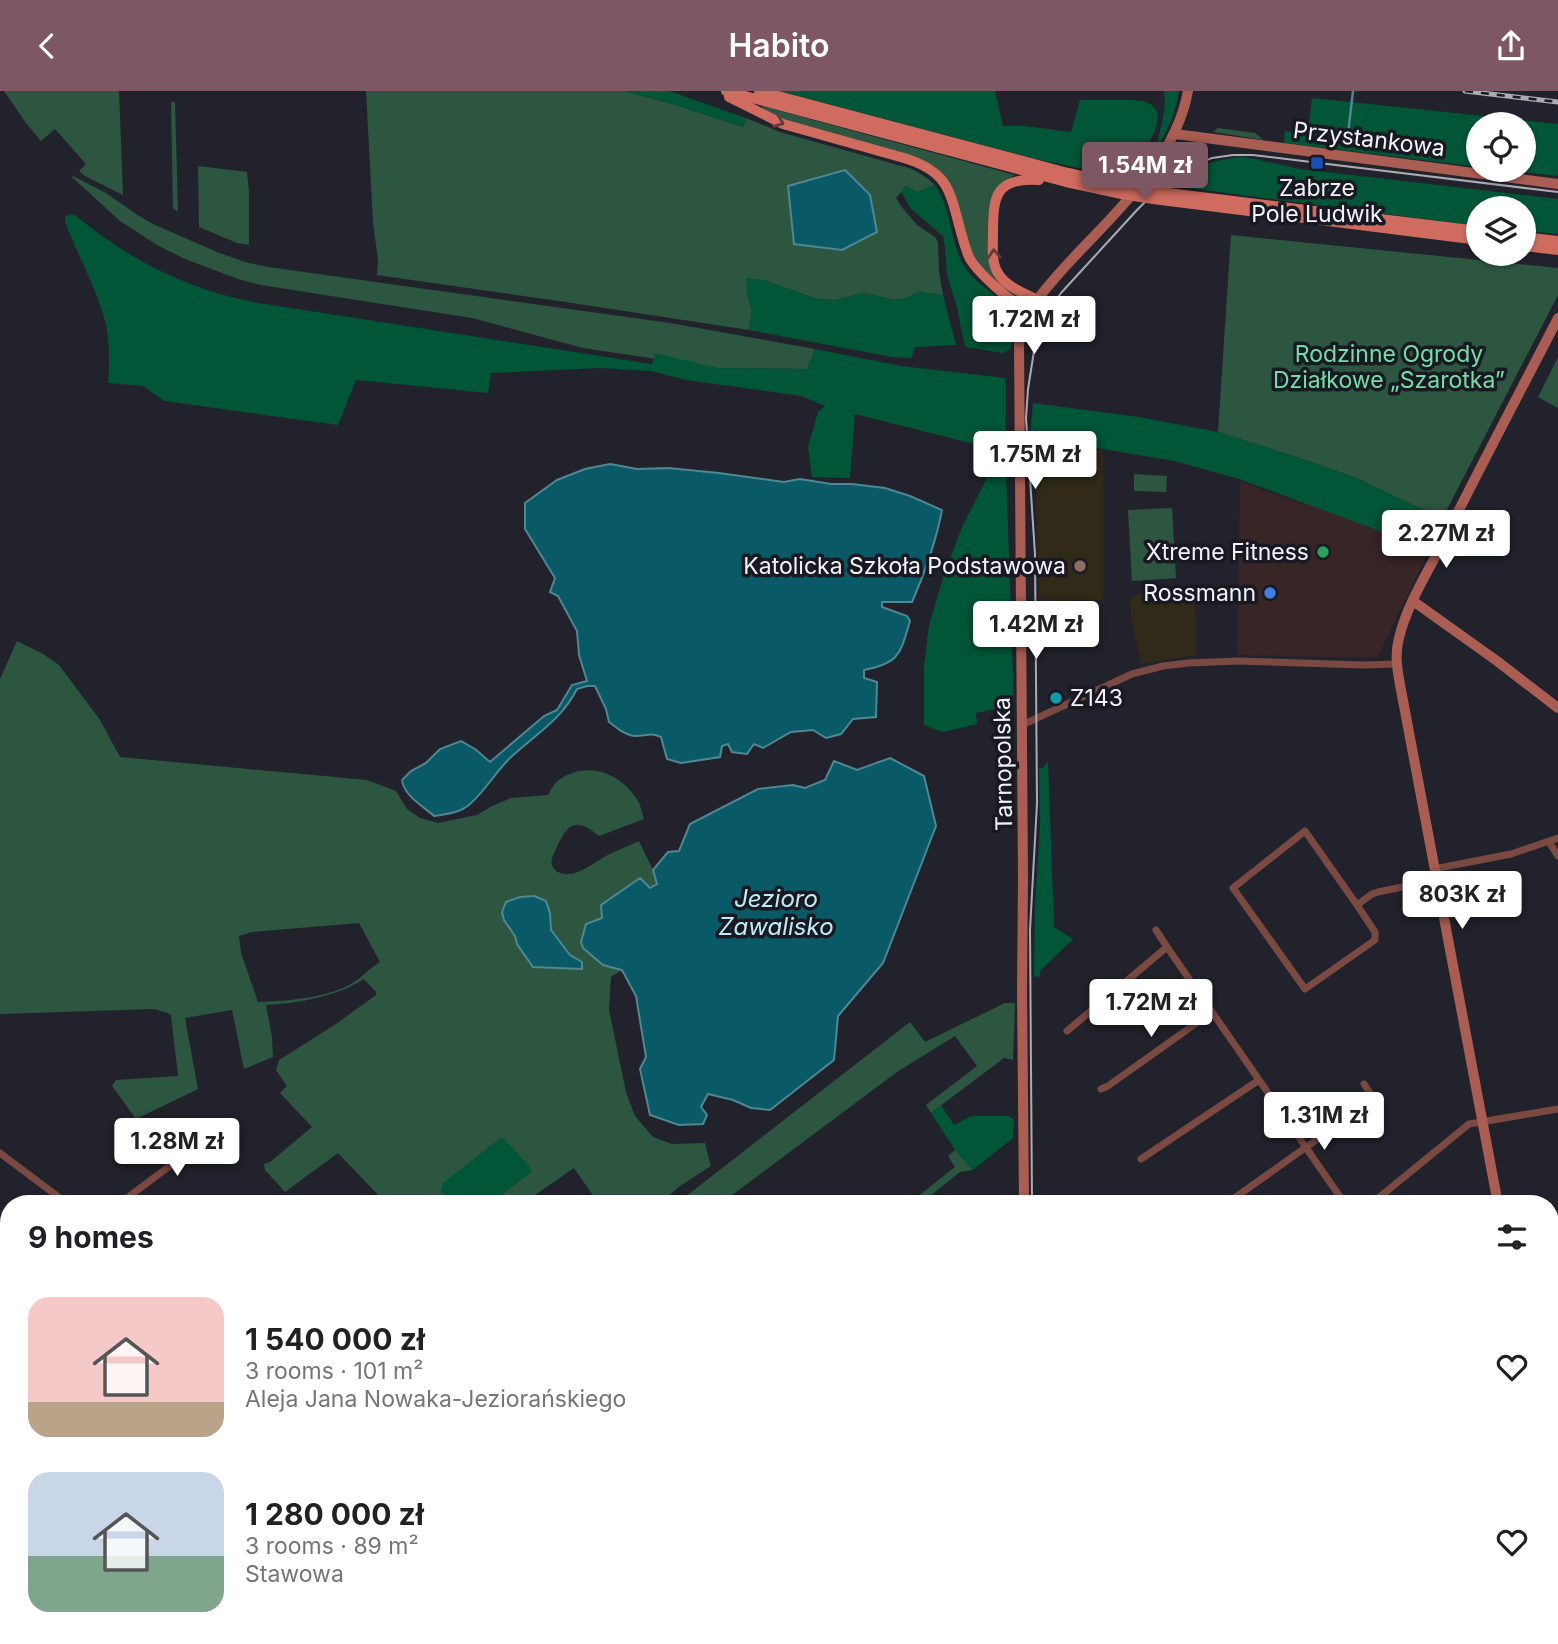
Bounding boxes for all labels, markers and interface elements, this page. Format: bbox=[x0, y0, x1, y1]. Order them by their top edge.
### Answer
text: Habito bbox=[728, 26, 830, 65]
icon: back bbox=[28, 27, 66, 65]
icon: share bbox=[1492, 27, 1530, 65]
map controls bbox=[1466, 112, 1536, 266]
button: locate bbox=[1466, 112, 1536, 182]
one-way arrow bbox=[773, 114, 785, 128]
street label: Przystankowa bbox=[1292, 116, 1446, 162]
pin: 1.54M zł bbox=[1073, 143, 1217, 202]
text: 1.54M zł bbox=[1098, 151, 1192, 179]
marker: Zabrze Pole Ludwik bbox=[1309, 155, 1325, 171]
place label: Zabrze Pole Ludwik bbox=[1251, 174, 1383, 228]
button: layers bbox=[1466, 196, 1536, 266]
one-way arrow bbox=[987, 249, 1002, 260]
pin: 1.72M zł bbox=[962, 296, 1106, 356]
text: 1.72M zł bbox=[988, 305, 1080, 333]
park label: Rodzinne Ogrody Działkowe „Szarotka” bbox=[1273, 340, 1505, 394]
pin: 1.75M zł bbox=[963, 431, 1107, 491]
text: 1.75M zł bbox=[989, 440, 1081, 468]
pin: 2.27M zł bbox=[1374, 511, 1518, 570]
text: 2.27M zł bbox=[1398, 519, 1494, 547]
place label: Xtreme Fitness bbox=[1146, 538, 1309, 566]
marker: Xtreme Fitness bbox=[1315, 544, 1331, 560]
place label: Katolicka Szkoła Podstawowa bbox=[743, 552, 1066, 580]
marker: Katolicka Szkoła Podstawowa bbox=[1072, 558, 1088, 574]
place label: Rossmann bbox=[1143, 579, 1256, 607]
marker: Rossmann bbox=[1262, 585, 1278, 601]
pin: 1.42M zł bbox=[964, 601, 1108, 661]
text: 1.42M zł bbox=[989, 610, 1083, 638]
place label: Z143 bbox=[1070, 684, 1123, 712]
marker: Z143 bbox=[1048, 690, 1064, 706]
street label: Tarnopolska bbox=[988, 697, 1018, 831]
pin: 803K zł bbox=[1397, 871, 1527, 931]
text: 803K zł bbox=[1419, 880, 1505, 908]
water label: Jezioro Zawalisko bbox=[718, 884, 834, 941]
pin: 1.72M zł bbox=[1079, 979, 1223, 1039]
text: 1.72M zł bbox=[1105, 988, 1197, 1016]
pin: 1.31M zł bbox=[1252, 1093, 1396, 1152]
text: 1.31M zł bbox=[1280, 1101, 1368, 1129]
pin: 1.28M zł bbox=[105, 1119, 249, 1178]
text: 1.28M zł bbox=[130, 1127, 224, 1155]
icon: filters bbox=[1493, 1218, 1531, 1256]
text: 9 homes bbox=[28, 1219, 154, 1255]
text: 1 540 000 zł bbox=[245, 1321, 425, 1357]
icon: home bbox=[84, 1325, 168, 1409]
icon: heart bbox=[1493, 1348, 1531, 1386]
text: 3 rooms · 101 m² bbox=[245, 1357, 423, 1385]
text: Aleja Jana Nowaka-Jeziorańskiego bbox=[245, 1385, 626, 1413]
text: 1 280 000 zł bbox=[245, 1496, 424, 1532]
icon: home bbox=[84, 1500, 168, 1584]
icon: heart bbox=[1493, 1523, 1531, 1561]
text: 3 rooms · 89 m² bbox=[245, 1532, 419, 1560]
text: Stawowa bbox=[245, 1560, 344, 1588]

